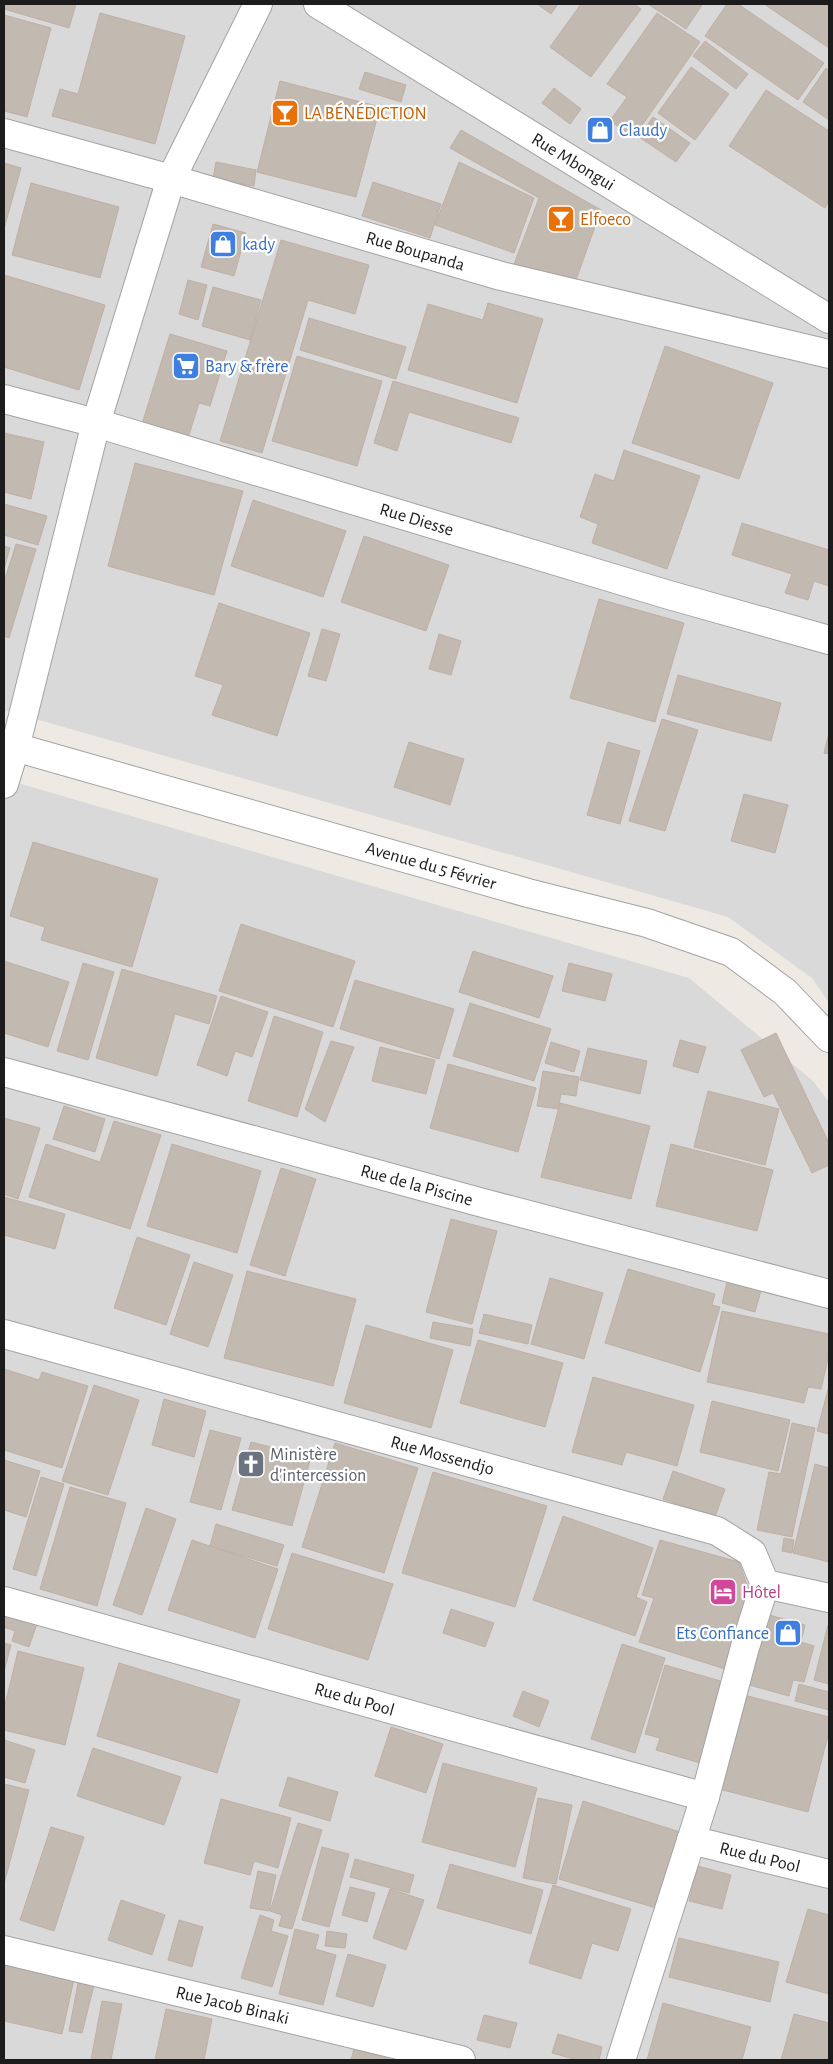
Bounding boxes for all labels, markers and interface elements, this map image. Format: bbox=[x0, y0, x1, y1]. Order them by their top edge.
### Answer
bar icon: LA BÉNÉDICTION bbox=[270, 98, 300, 128]
place label: LA BÉNÉDICTION bbox=[304, 102, 427, 123]
shop icon: Claudy bbox=[585, 115, 615, 145]
place label: Claudy bbox=[619, 122, 668, 140]
street label: Rue Mbongui bbox=[528, 130, 618, 195]
bar icon: Elfoeco bbox=[546, 204, 576, 234]
place label: Elfoeco bbox=[580, 211, 631, 229]
shop icon: kady bbox=[208, 229, 238, 259]
street label: Rue Boupanda bbox=[364, 229, 467, 275]
place label: kady bbox=[242, 236, 275, 254]
supermarket icon: Bary & frère bbox=[171, 351, 201, 381]
place label: Bary & frère bbox=[205, 358, 289, 376]
street label: Rue Diesse bbox=[377, 501, 456, 540]
street label: Avenue du 5 Février bbox=[363, 839, 498, 894]
street label: Rue de la Piscine bbox=[358, 1162, 475, 1210]
street label: Rue Mossendjo bbox=[388, 1433, 496, 1479]
place label: Ministère d'intercession bbox=[270, 1446, 366, 1485]
church icon: Ministère d'intercession bbox=[236, 1449, 266, 1479]
hotel icon: Hôtel bbox=[708, 1577, 738, 1607]
place label: Hôtel bbox=[742, 1584, 781, 1602]
shop icon: Ets Confiance bbox=[773, 1618, 803, 1648]
place label: Ets Confiance bbox=[676, 1625, 769, 1643]
street label: Rue du Pool bbox=[312, 1680, 396, 1720]
street label: Rue du Pool bbox=[718, 1839, 802, 1877]
street label: Rue Jacob Binaki bbox=[174, 1984, 291, 2028]

